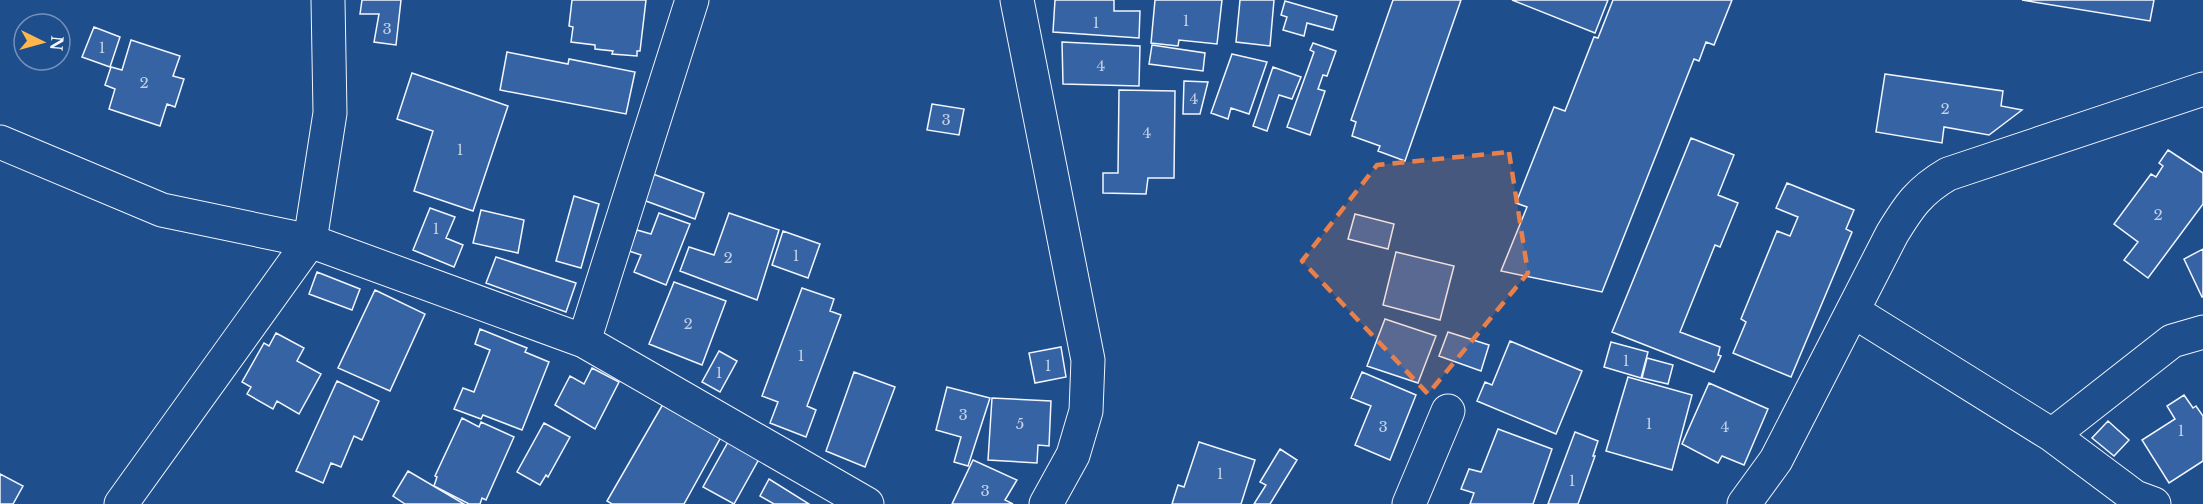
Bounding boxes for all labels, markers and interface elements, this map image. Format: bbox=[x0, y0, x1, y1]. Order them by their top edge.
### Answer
house number: 1 bbox=[1183, 11, 1189, 30]
north arrow bbox=[12, 12, 72, 72]
house number: 1 bbox=[1093, 13, 1099, 32]
house number: 3 bbox=[382, 19, 392, 38]
text: N bbox=[46, 35, 68, 52]
house number: 1 bbox=[99, 38, 105, 57]
house number: 4 bbox=[1097, 56, 1105, 75]
house number: 2 bbox=[139, 73, 149, 92]
house number: 4 bbox=[1190, 89, 1198, 108]
house number: 2 bbox=[1940, 99, 1950, 118]
house number: 3 bbox=[941, 110, 951, 129]
house number: 4 bbox=[1143, 123, 1151, 142]
house number: 1 bbox=[457, 140, 463, 159]
house number: 2 bbox=[2153, 205, 2163, 224]
house number: 1 bbox=[433, 219, 439, 238]
house number: 1 bbox=[793, 246, 799, 265]
house number: 2 bbox=[723, 248, 733, 267]
house number: 2 bbox=[683, 314, 693, 333]
house number: 1 bbox=[798, 346, 804, 365]
house number: 1 bbox=[1623, 351, 1629, 370]
house number: 1 bbox=[1045, 356, 1051, 375]
house number: 1 bbox=[716, 363, 722, 382]
house number: 3 bbox=[958, 405, 968, 424]
house number: 5 bbox=[1016, 414, 1024, 433]
house number: 1 bbox=[1646, 414, 1652, 433]
house number: 3 bbox=[1378, 417, 1388, 436]
house number: 4 bbox=[1721, 417, 1729, 436]
house number: 1 bbox=[2178, 421, 2184, 440]
house number: 1 bbox=[1217, 464, 1223, 483]
house number: 1 bbox=[1569, 471, 1575, 490]
house number: 3 bbox=[980, 481, 990, 500]

